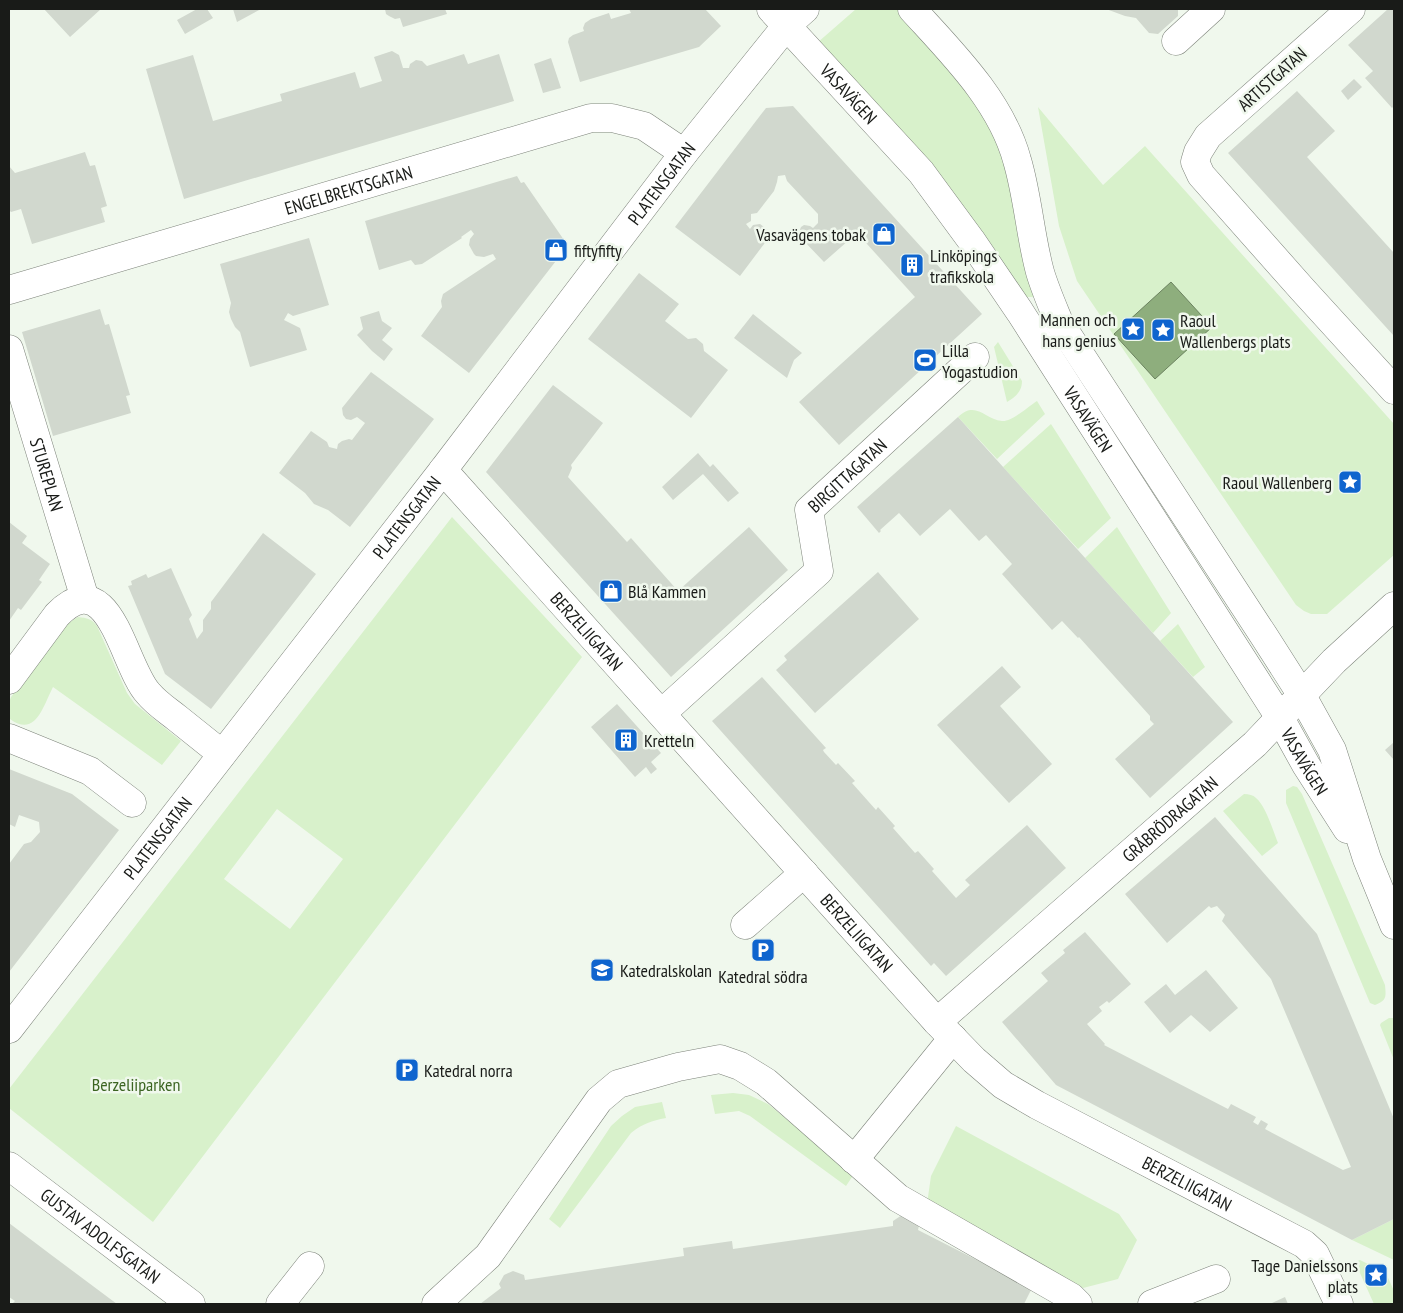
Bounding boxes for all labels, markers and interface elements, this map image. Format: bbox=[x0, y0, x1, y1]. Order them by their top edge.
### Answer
street label: ARTISTGATAN bbox=[1233, 42, 1311, 116]
street label: VASAVÄGEN bbox=[815, 58, 882, 129]
street label: PLATENSGATAN bbox=[622, 137, 700, 229]
street label: ENGELBREKTSGATAN bbox=[282, 160, 415, 219]
shop icon: Vasavägens tobak bbox=[871, 221, 897, 247]
place label: Vasavägens tobak bbox=[755, 223, 866, 246]
shop icon: fiftyfifty bbox=[543, 237, 569, 263]
place label: fiftyfifty bbox=[574, 239, 622, 262]
place label: Linköpings trafikskola bbox=[930, 244, 997, 288]
building icon: Linköpings trafikskola bbox=[899, 252, 925, 278]
place label: Mannen och hans genius bbox=[1040, 308, 1116, 352]
place label: Raoul Wallenbergs plats bbox=[1180, 309, 1291, 353]
place icon: Mannen och hans genius bbox=[1120, 316, 1146, 342]
place icon: Raoul Wallenbergs plats bbox=[1150, 317, 1176, 343]
place label: Lilla Yogastudion bbox=[942, 339, 1018, 383]
sports icon: Lilla Yogastudion bbox=[912, 347, 938, 373]
street label: VASAVÄGEN bbox=[1058, 381, 1118, 456]
street label: BIRGITTAGATAN bbox=[803, 433, 891, 517]
street label: STUREPLAN bbox=[25, 435, 69, 514]
place icon: Raoul Wallenberg bbox=[1337, 469, 1363, 495]
street label: PLATENSGATAN bbox=[367, 471, 446, 563]
place label: Raoul Wallenberg bbox=[1222, 471, 1332, 494]
shop icon: Blå Kammen bbox=[598, 578, 624, 604]
place label: Blå Kammen bbox=[628, 580, 706, 603]
street label: BERZELIIGATAN bbox=[546, 587, 628, 675]
street label: VASAVÄGEN bbox=[1276, 723, 1334, 799]
building icon: Kretteln bbox=[613, 727, 639, 753]
place label: Kretteln bbox=[644, 729, 694, 752]
street label: GRÅBRÖDRAGATAN bbox=[1117, 771, 1222, 867]
street label: PLATENSGATAN bbox=[118, 792, 197, 884]
street label: BERZELIIGATAN bbox=[816, 889, 898, 977]
parking icon: Katedral södra bbox=[750, 937, 776, 963]
school or university icon: Katedralskolan bbox=[589, 957, 615, 983]
place label: Katedralskolan bbox=[620, 959, 712, 982]
place label: Katedral södra bbox=[718, 965, 808, 988]
parking icon: Katedral norra bbox=[394, 1057, 420, 1083]
place label: Katedral norra bbox=[424, 1059, 513, 1082]
park label: Berzeliiparken bbox=[92, 1073, 180, 1096]
street label: BERZELIIGATAN bbox=[1139, 1150, 1236, 1216]
street label: GUSTAV ADOLFSGATAN bbox=[36, 1183, 165, 1288]
place label: Tage Danielssons plats bbox=[1251, 1254, 1358, 1298]
place icon: Tage Danielssons plats bbox=[1363, 1262, 1389, 1288]

